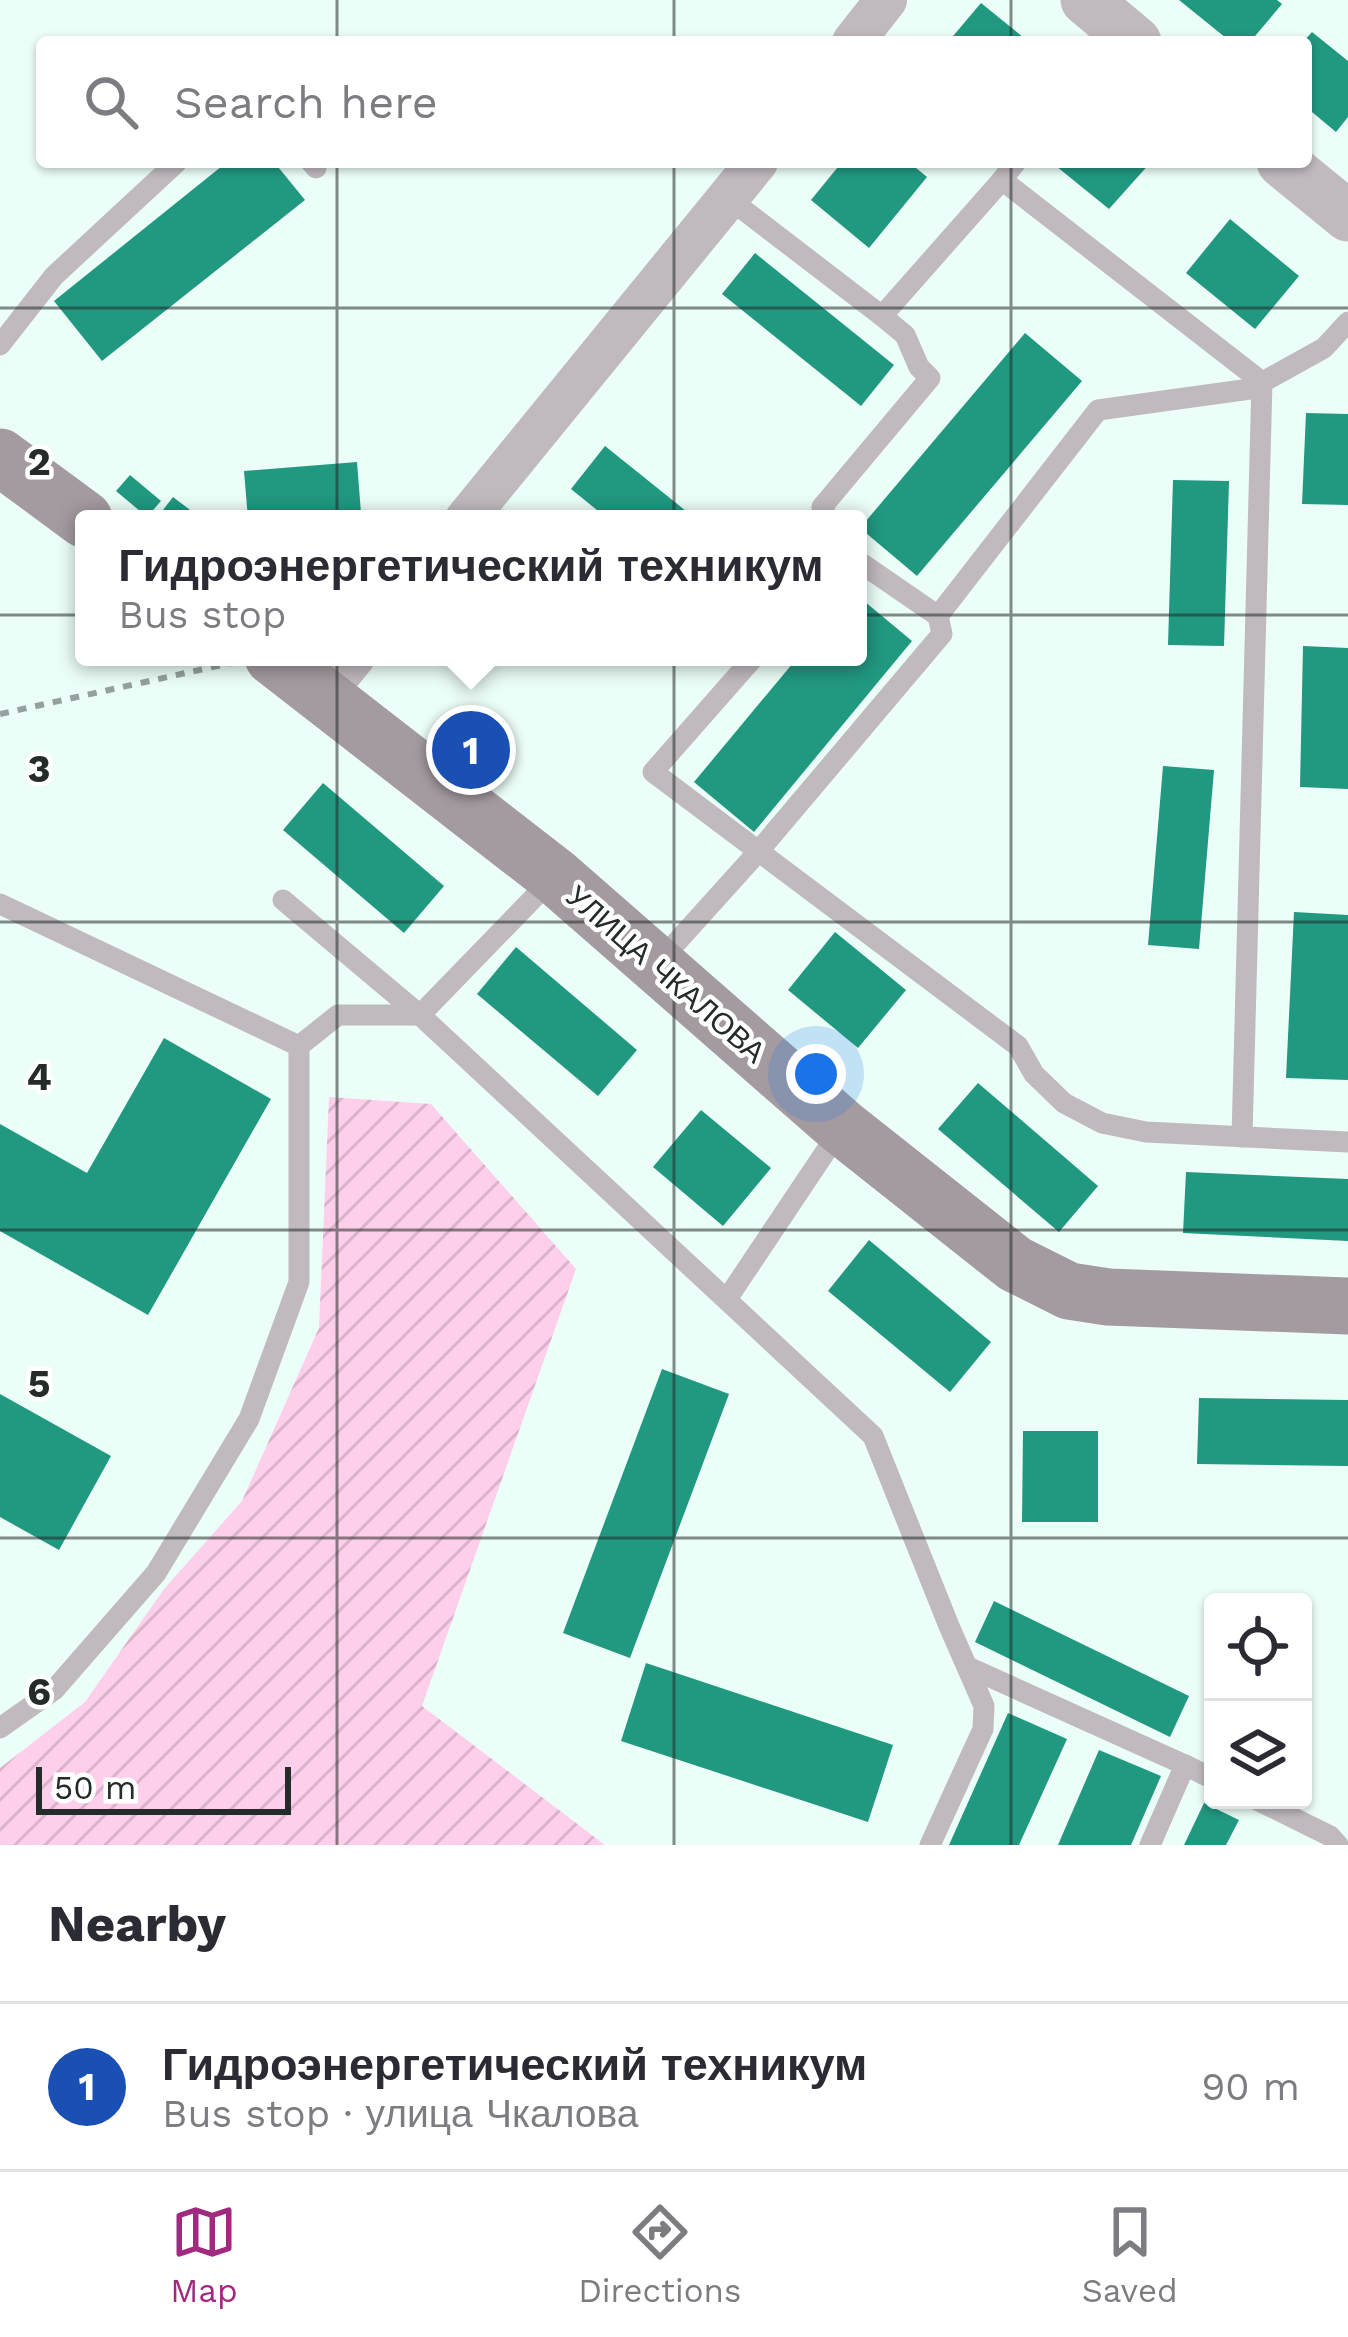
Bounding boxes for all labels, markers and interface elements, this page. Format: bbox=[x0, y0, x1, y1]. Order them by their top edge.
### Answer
search box bbox=[36, 36, 1312, 168]
icon: search bbox=[78, 69, 144, 135]
text: Search here bbox=[174, 76, 438, 129]
text: 2 bbox=[27, 439, 51, 484]
popup bbox=[75, 510, 867, 666]
text: Гидроэнергетический техникум bbox=[118, 539, 824, 592]
text: Bus stop bbox=[118, 592, 286, 637]
pin: 1 bbox=[432, 705, 510, 795]
text: 3 bbox=[27, 746, 51, 791]
street label: УЛИЦА ЧКАЛОВА bbox=[559, 878, 773, 1070]
your location bbox=[786, 1044, 846, 1104]
text: 4 bbox=[26, 1054, 52, 1099]
text: 5 bbox=[28, 1361, 50, 1406]
map controls bbox=[1204, 1593, 1312, 1809]
button: locate bbox=[1204, 1593, 1312, 1701]
text: 6 bbox=[27, 1669, 51, 1714]
button: layers bbox=[1204, 1701, 1312, 1809]
scale bar bbox=[36, 1761, 291, 1814]
text: 50 m bbox=[54, 1768, 136, 1807]
text: Nearby bbox=[48, 1894, 226, 1953]
text: Гидроэнергетический техникум bbox=[162, 2038, 867, 2091]
text: 1 bbox=[79, 2064, 95, 2109]
text: 90 m bbox=[1201, 2064, 1300, 2109]
text: Bus stop · улица Чкалова bbox=[162, 2091, 639, 2136]
tab: Map bbox=[170, 2199, 238, 2310]
tab: Directions bbox=[578, 2199, 741, 2310]
tab: Saved bbox=[1082, 2199, 1178, 2310]

